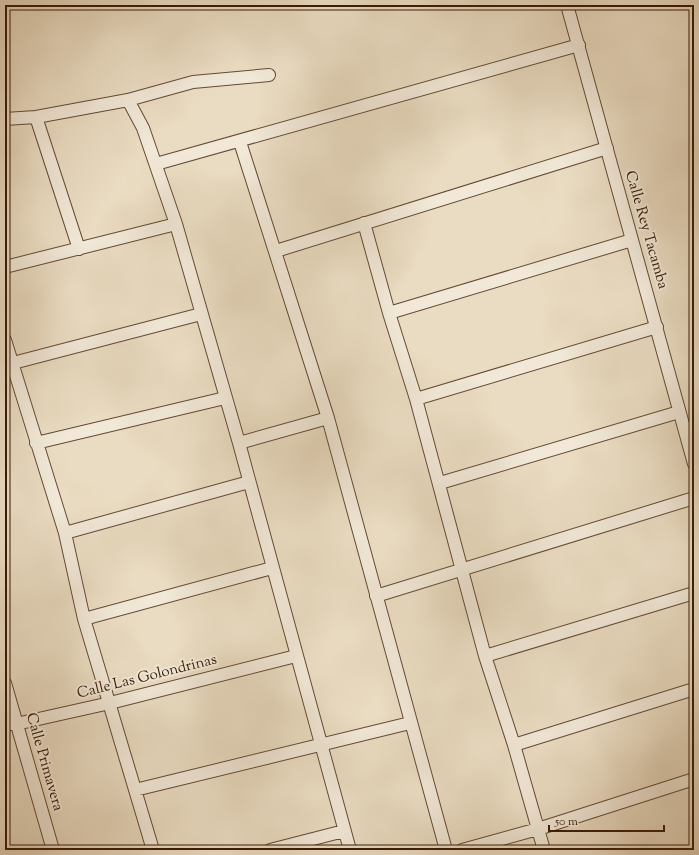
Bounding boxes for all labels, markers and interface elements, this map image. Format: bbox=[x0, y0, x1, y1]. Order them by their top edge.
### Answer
street label: Calle Rey Tacamba bbox=[619, 168, 673, 292]
street label: Calle Las Golondrinas bbox=[75, 649, 219, 705]
street label: Calle Primavera bbox=[20, 710, 68, 814]
scale bar bbox=[549, 807, 664, 833]
text: 50 m bbox=[554, 813, 578, 831]

